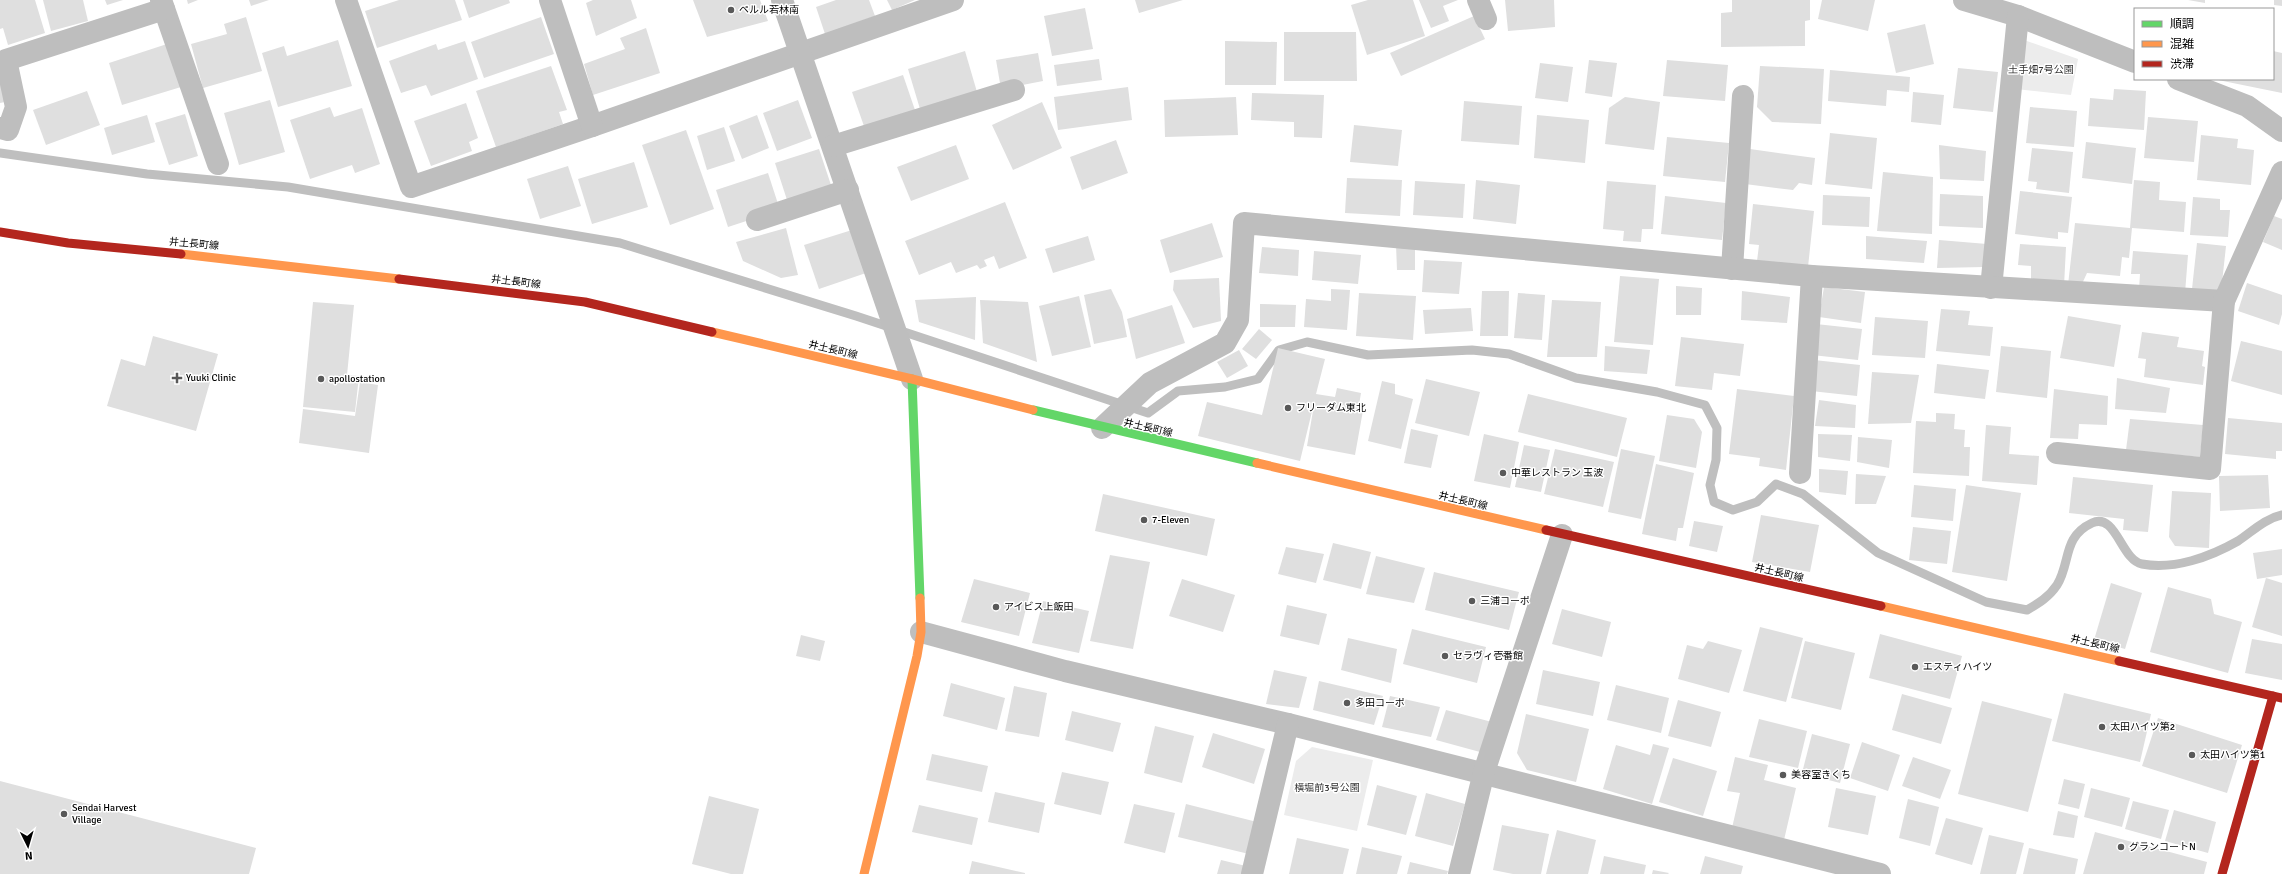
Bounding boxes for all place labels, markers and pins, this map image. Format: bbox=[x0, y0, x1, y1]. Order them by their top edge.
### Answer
place label: ペルル若林南 bbox=[739, 4, 799, 16]
marker: ペルル若林南 bbox=[726, 5, 736, 15]
marker: Yuuki Clinic bbox=[171, 372, 183, 384]
place label: Yuuki Clinic bbox=[186, 372, 236, 384]
place label: apollostation bbox=[329, 373, 385, 385]
marker: apollostation bbox=[316, 374, 326, 384]
place label: フリーダム東北 bbox=[1296, 402, 1366, 414]
marker: フリーダム東北 bbox=[1283, 403, 1293, 413]
place label: 中華レストラン 玉波 bbox=[1511, 467, 1603, 479]
marker: 中華レストラン 玉波 bbox=[1498, 468, 1508, 478]
place label: 7-Eleven bbox=[1152, 514, 1189, 526]
marker: 7-Eleven bbox=[1139, 515, 1149, 525]
place label: 三浦コーポ bbox=[1480, 595, 1530, 607]
marker: 三浦コーポ bbox=[1467, 596, 1477, 606]
place label: アイビス上飯田 bbox=[1004, 601, 1074, 613]
marker: アイビス上飯田 bbox=[991, 602, 1001, 612]
place label: セラヴィ壱番館 bbox=[1453, 650, 1523, 662]
marker: セラヴィ壱番館 bbox=[1440, 651, 1450, 661]
place label: エスティハイツ bbox=[1923, 661, 1992, 673]
marker: エスティハイツ bbox=[1910, 662, 1920, 672]
place label: 多田コーポ bbox=[1355, 697, 1405, 709]
marker: 多田コーポ bbox=[1342, 698, 1352, 708]
place label: 太田ハイツ第2 bbox=[2110, 721, 2175, 733]
marker: 太田ハイツ第2 bbox=[2097, 722, 2107, 732]
place label: 太田ハイツ第1 bbox=[2200, 749, 2265, 761]
marker: 太田ハイツ第1 bbox=[2187, 750, 2197, 760]
place label: 美容室きくち bbox=[1791, 769, 1851, 781]
marker: 美容室きくち bbox=[1778, 770, 1788, 780]
place label: Sendai Harvest Village bbox=[72, 802, 137, 826]
marker: Sendai Harvest Village bbox=[59, 809, 69, 819]
place label: グランコートN bbox=[2129, 841, 2196, 853]
marker: グランコートN bbox=[2116, 842, 2126, 852]

